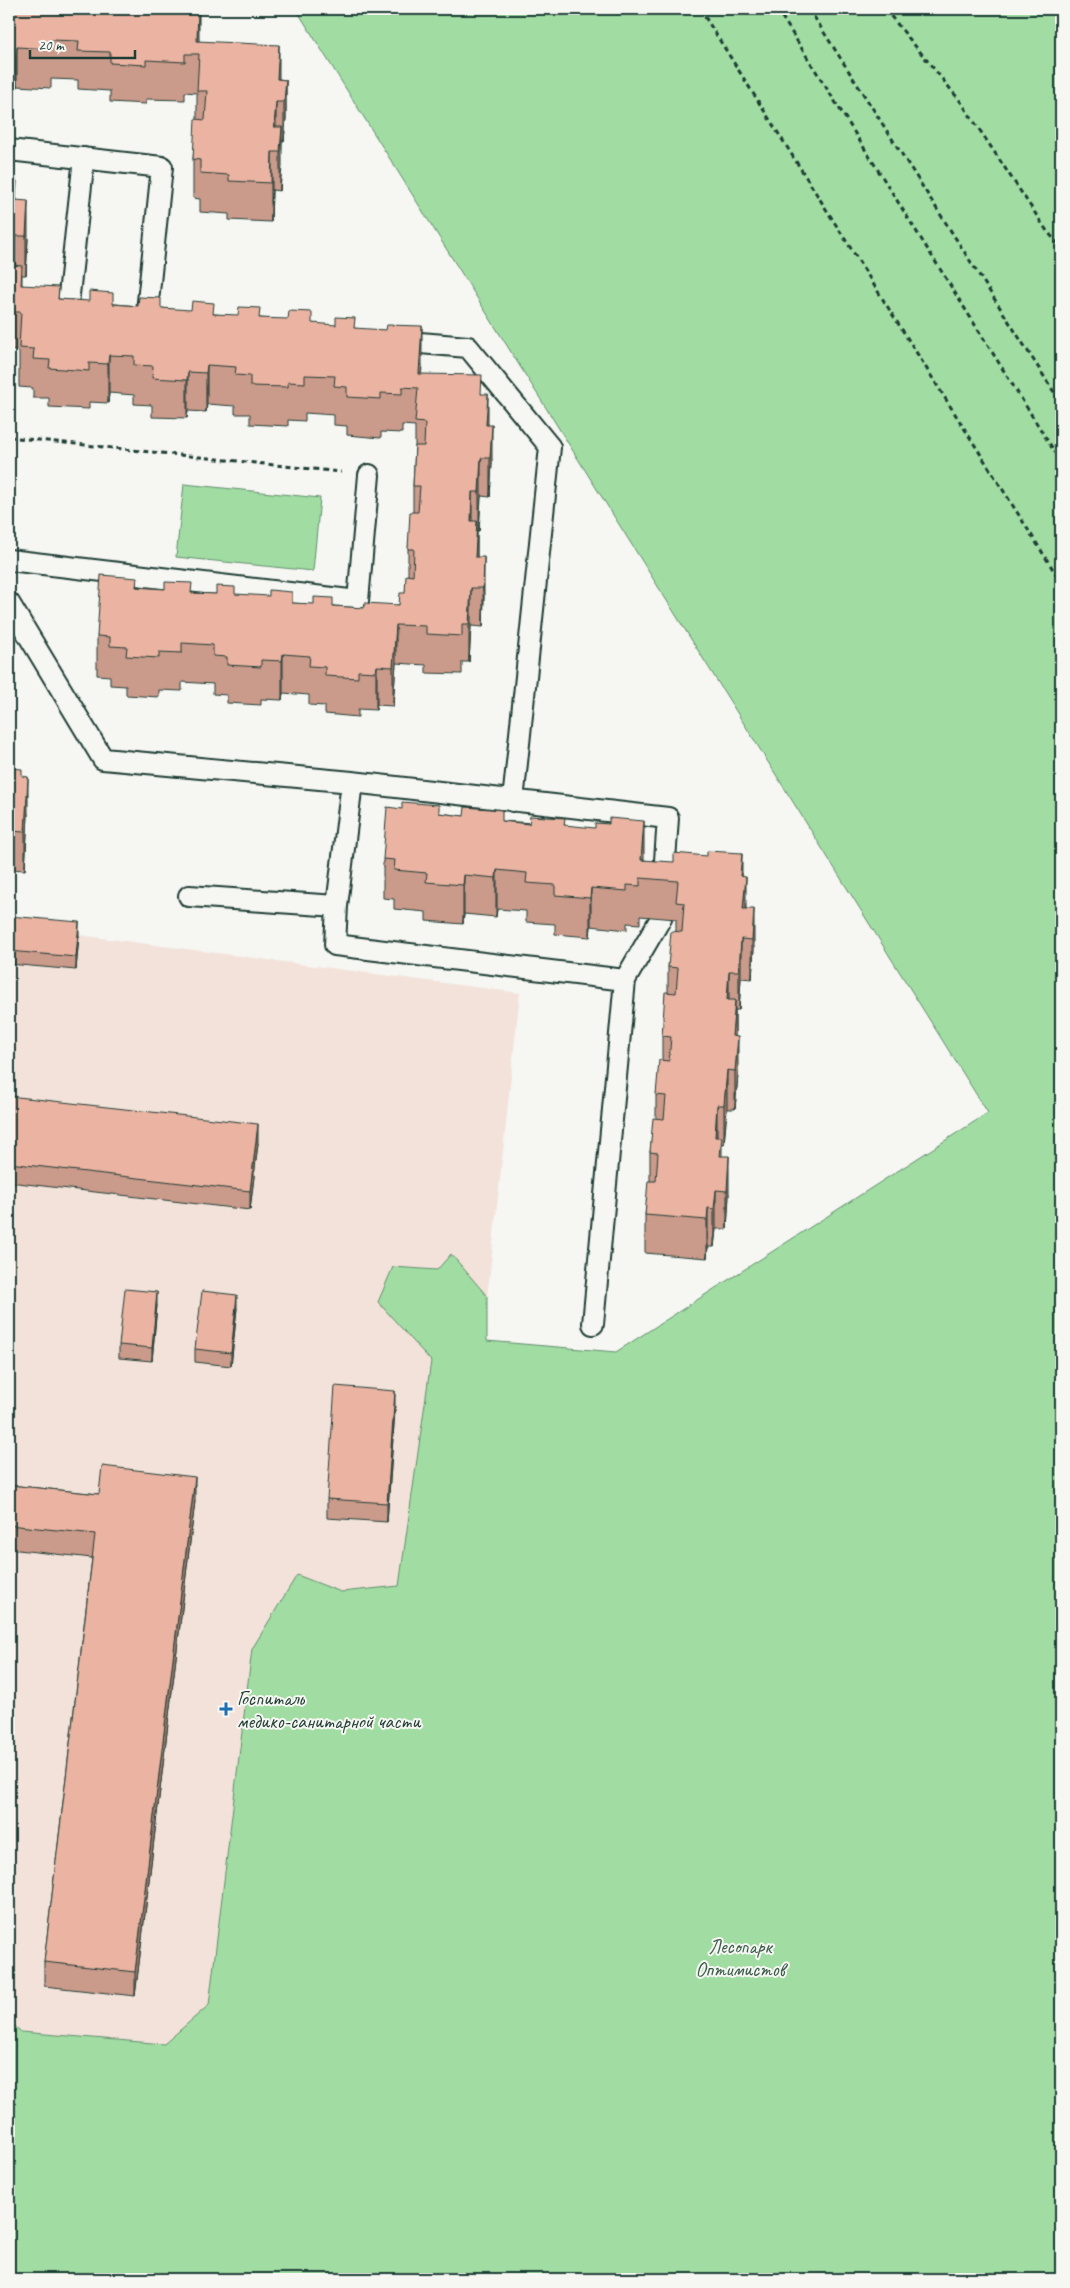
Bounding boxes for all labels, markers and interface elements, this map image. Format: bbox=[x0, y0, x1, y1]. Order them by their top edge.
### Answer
scale bar bbox=[30, 28, 135, 60]
text: 20 m bbox=[38, 36, 65, 55]
place label: Госпиталь медико-санитарной части bbox=[237, 1686, 421, 1734]
marker: Госпиталь медико-санитарной части bbox=[219, 1702, 233, 1716]
park label: Лесопарк Оптимистов bbox=[695, 1934, 788, 1982]

